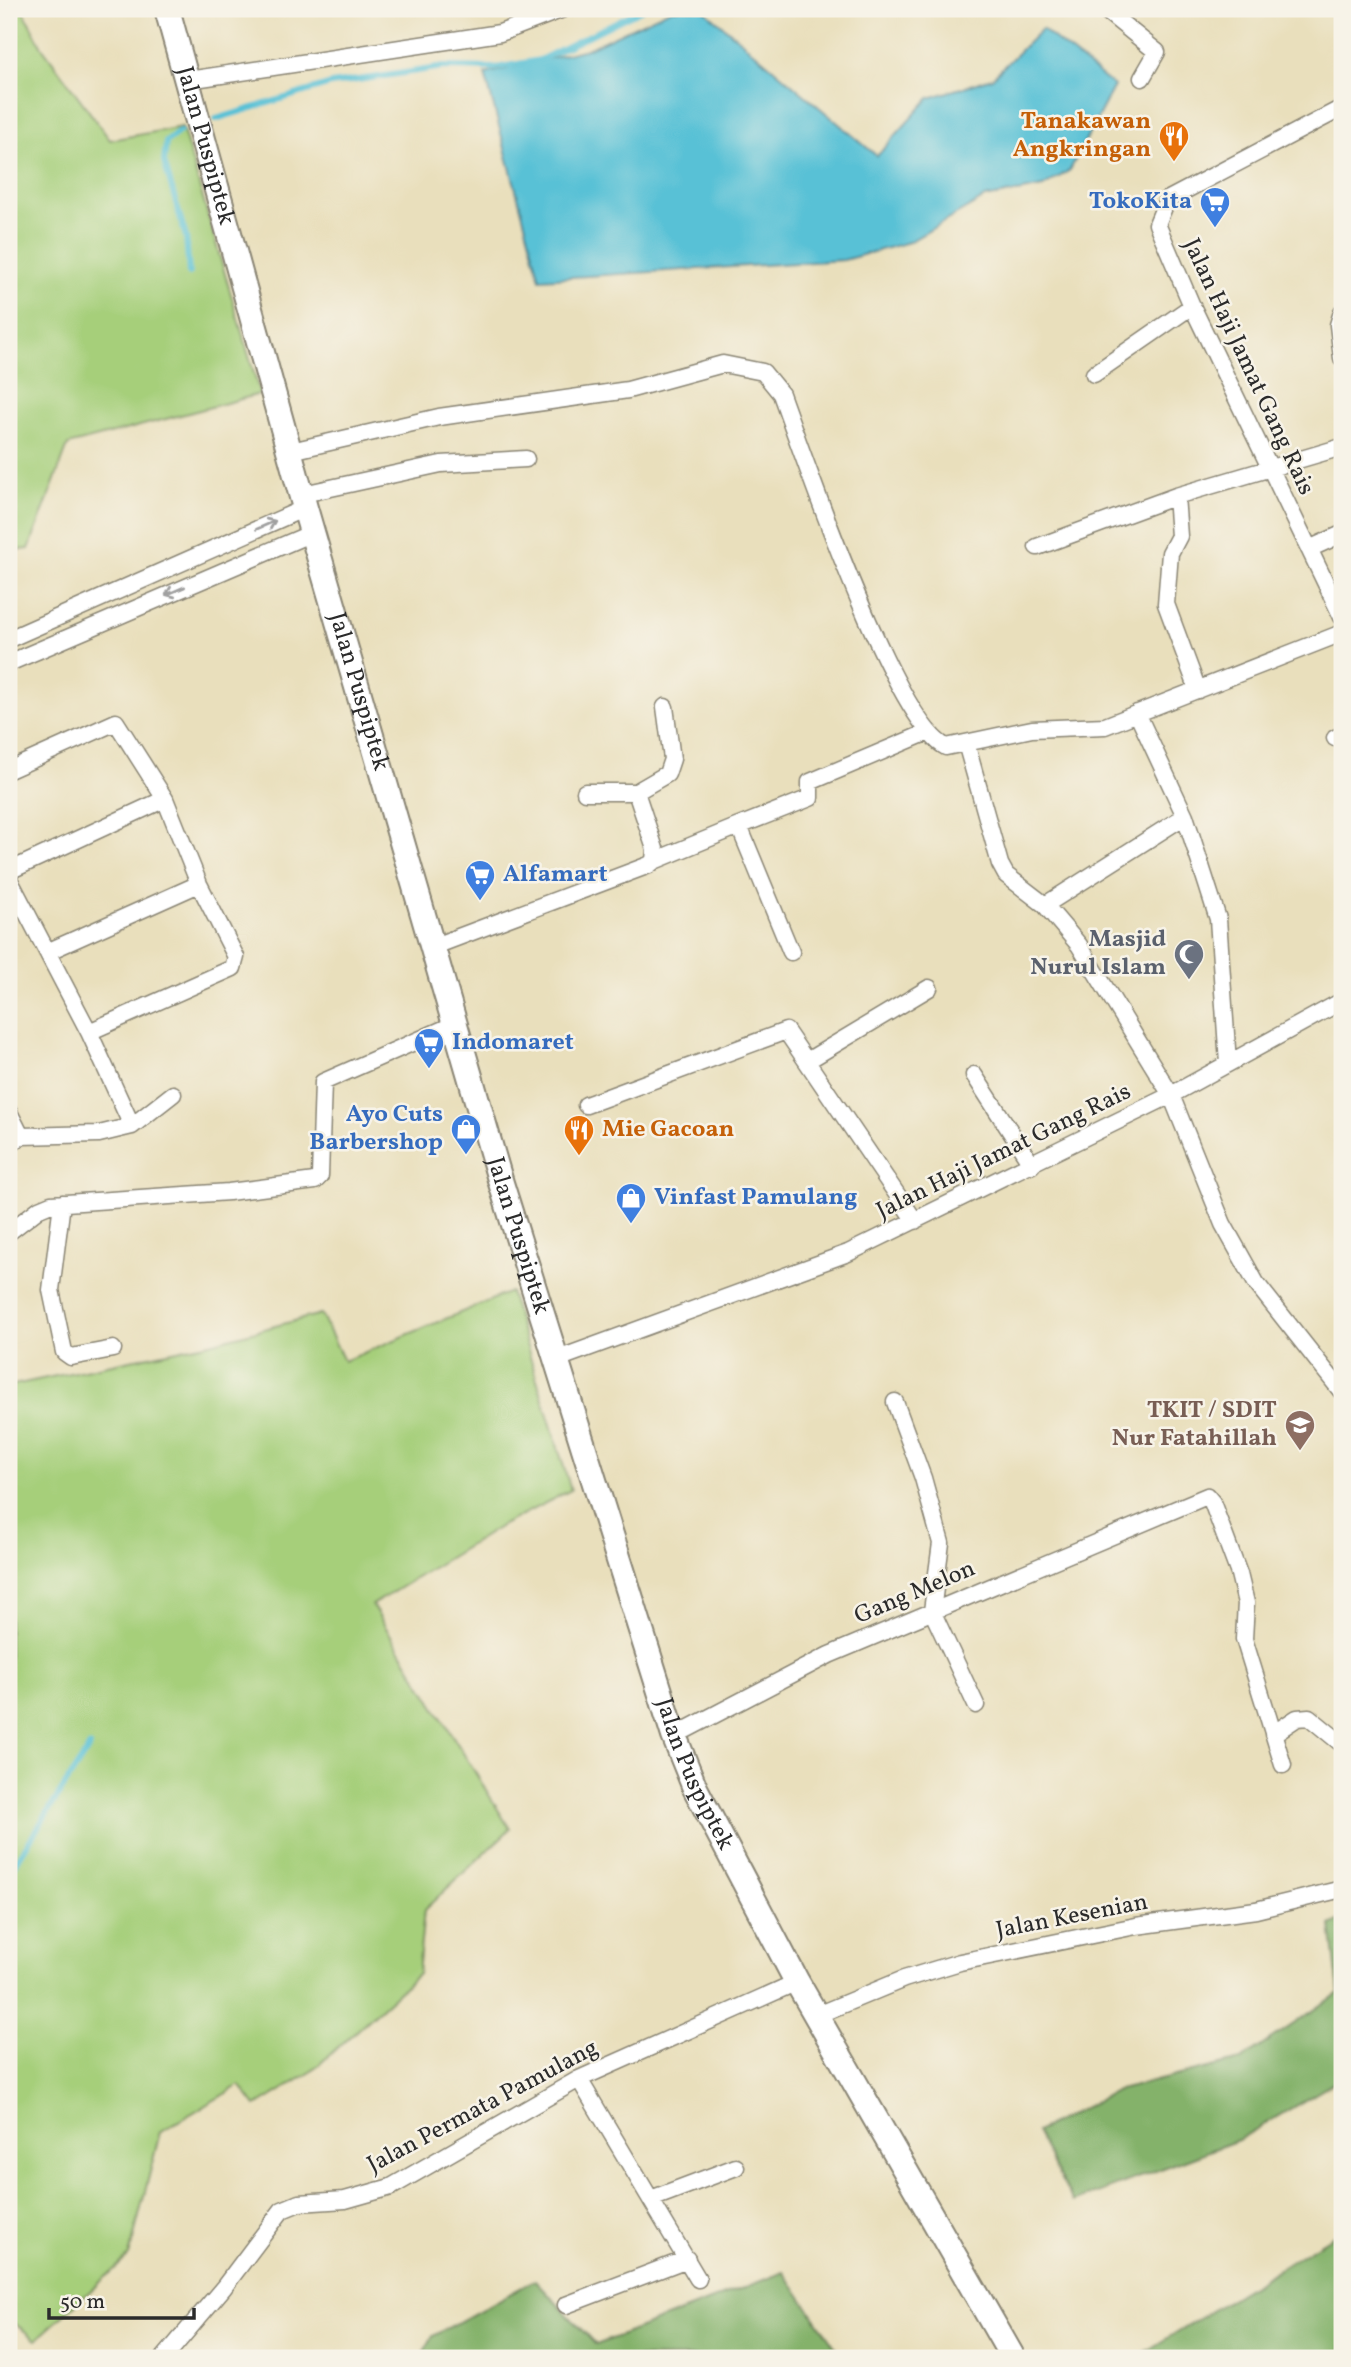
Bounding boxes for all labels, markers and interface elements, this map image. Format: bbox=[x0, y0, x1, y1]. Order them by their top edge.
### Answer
street label: Jalan Puspiptek bbox=[167, 63, 243, 229]
place label: Tanakawan Angkringan bbox=[1013, 105, 1151, 167]
restaurant icon: Tanakawan Angkringan bbox=[1157, 119, 1191, 163]
place label: TokoKita bbox=[1089, 185, 1192, 219]
supermarket icon: TokoKita bbox=[1198, 185, 1232, 229]
street label: Jalan Haji Jamat Gang Rais bbox=[1174, 233, 1322, 501]
one-way arrow bbox=[255, 518, 276, 531]
one-way arrow bbox=[165, 586, 186, 599]
street label: Jalan Puspiptek bbox=[319, 609, 397, 775]
supermarket icon: Alfamart bbox=[463, 858, 497, 902]
place label: Alfamart bbox=[503, 858, 608, 892]
place label: Masjid Nurul Islam bbox=[1030, 923, 1166, 985]
mosque icon: Masjid Nurul Islam bbox=[1172, 937, 1206, 981]
supermarket icon: Indomaret bbox=[412, 1026, 446, 1070]
place label: Indomaret bbox=[452, 1026, 574, 1060]
street label: Jalan Haji Jamat Gang Rais bbox=[871, 1075, 1137, 1229]
place label: Ayo Cuts Barbershop bbox=[309, 1098, 443, 1160]
shop icon: Ayo Cuts Barbershop bbox=[449, 1112, 483, 1156]
restaurant icon: Mie Gacoan bbox=[562, 1113, 596, 1157]
place label: Mie Gacoan bbox=[602, 1113, 735, 1147]
street label: Jalan Puspiptek bbox=[477, 1153, 558, 1319]
shop icon: Vinfast Pamulang bbox=[614, 1181, 648, 1225]
place label: Vinfast Pamulang bbox=[654, 1181, 857, 1215]
place label: TKIT / SDIT Nur Fatahillah bbox=[1112, 1394, 1277, 1456]
school or university icon: TKIT / SDIT Nur Fatahillah bbox=[1283, 1408, 1317, 1452]
street label: Gang Melon bbox=[849, 1552, 981, 1634]
street label: Jalan Puspiptek bbox=[646, 1694, 742, 1857]
street label: Jalan Kesenian bbox=[993, 1886, 1151, 1948]
street label: Jalan Permata Pamulang bbox=[361, 2032, 605, 2182]
scale bar bbox=[49, 2276, 194, 2320]
text: 50 m bbox=[60, 2288, 105, 2317]

